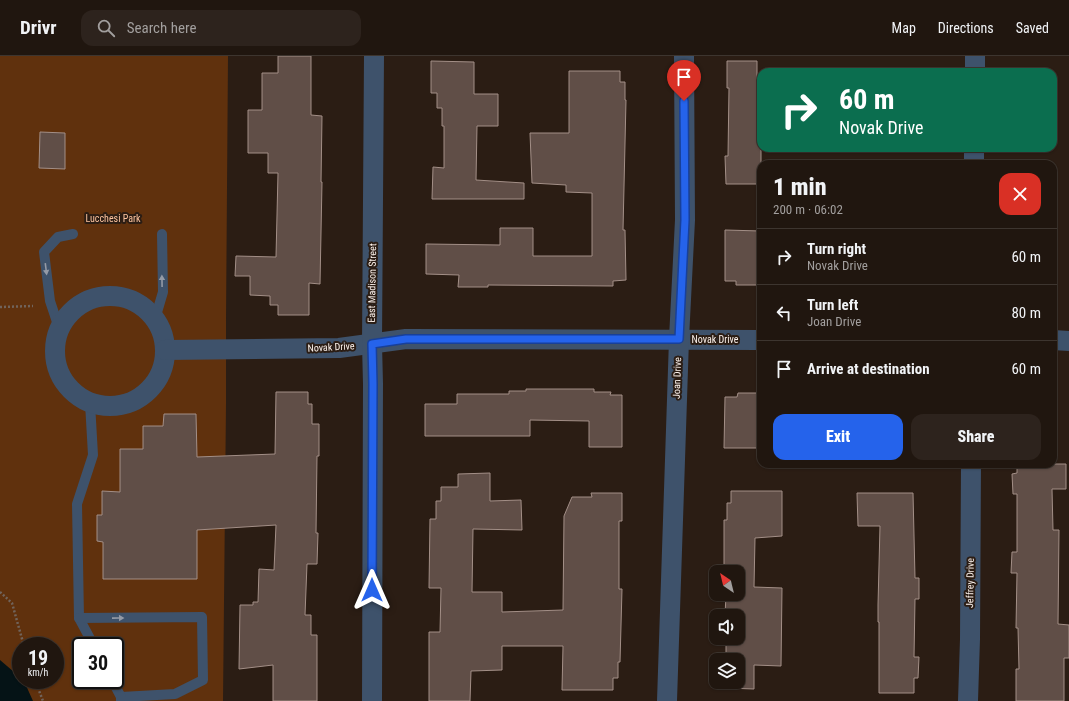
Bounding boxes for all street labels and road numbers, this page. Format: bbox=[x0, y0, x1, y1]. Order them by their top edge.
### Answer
street label: East Madison Street bbox=[366, 243, 378, 323]
street label: Novak Drive bbox=[692, 334, 739, 345]
street label: Novak Drive bbox=[307, 340, 355, 354]
street label: Joan Drive bbox=[671, 357, 683, 399]
street label: Jeffrey Drive bbox=[964, 558, 976, 608]

